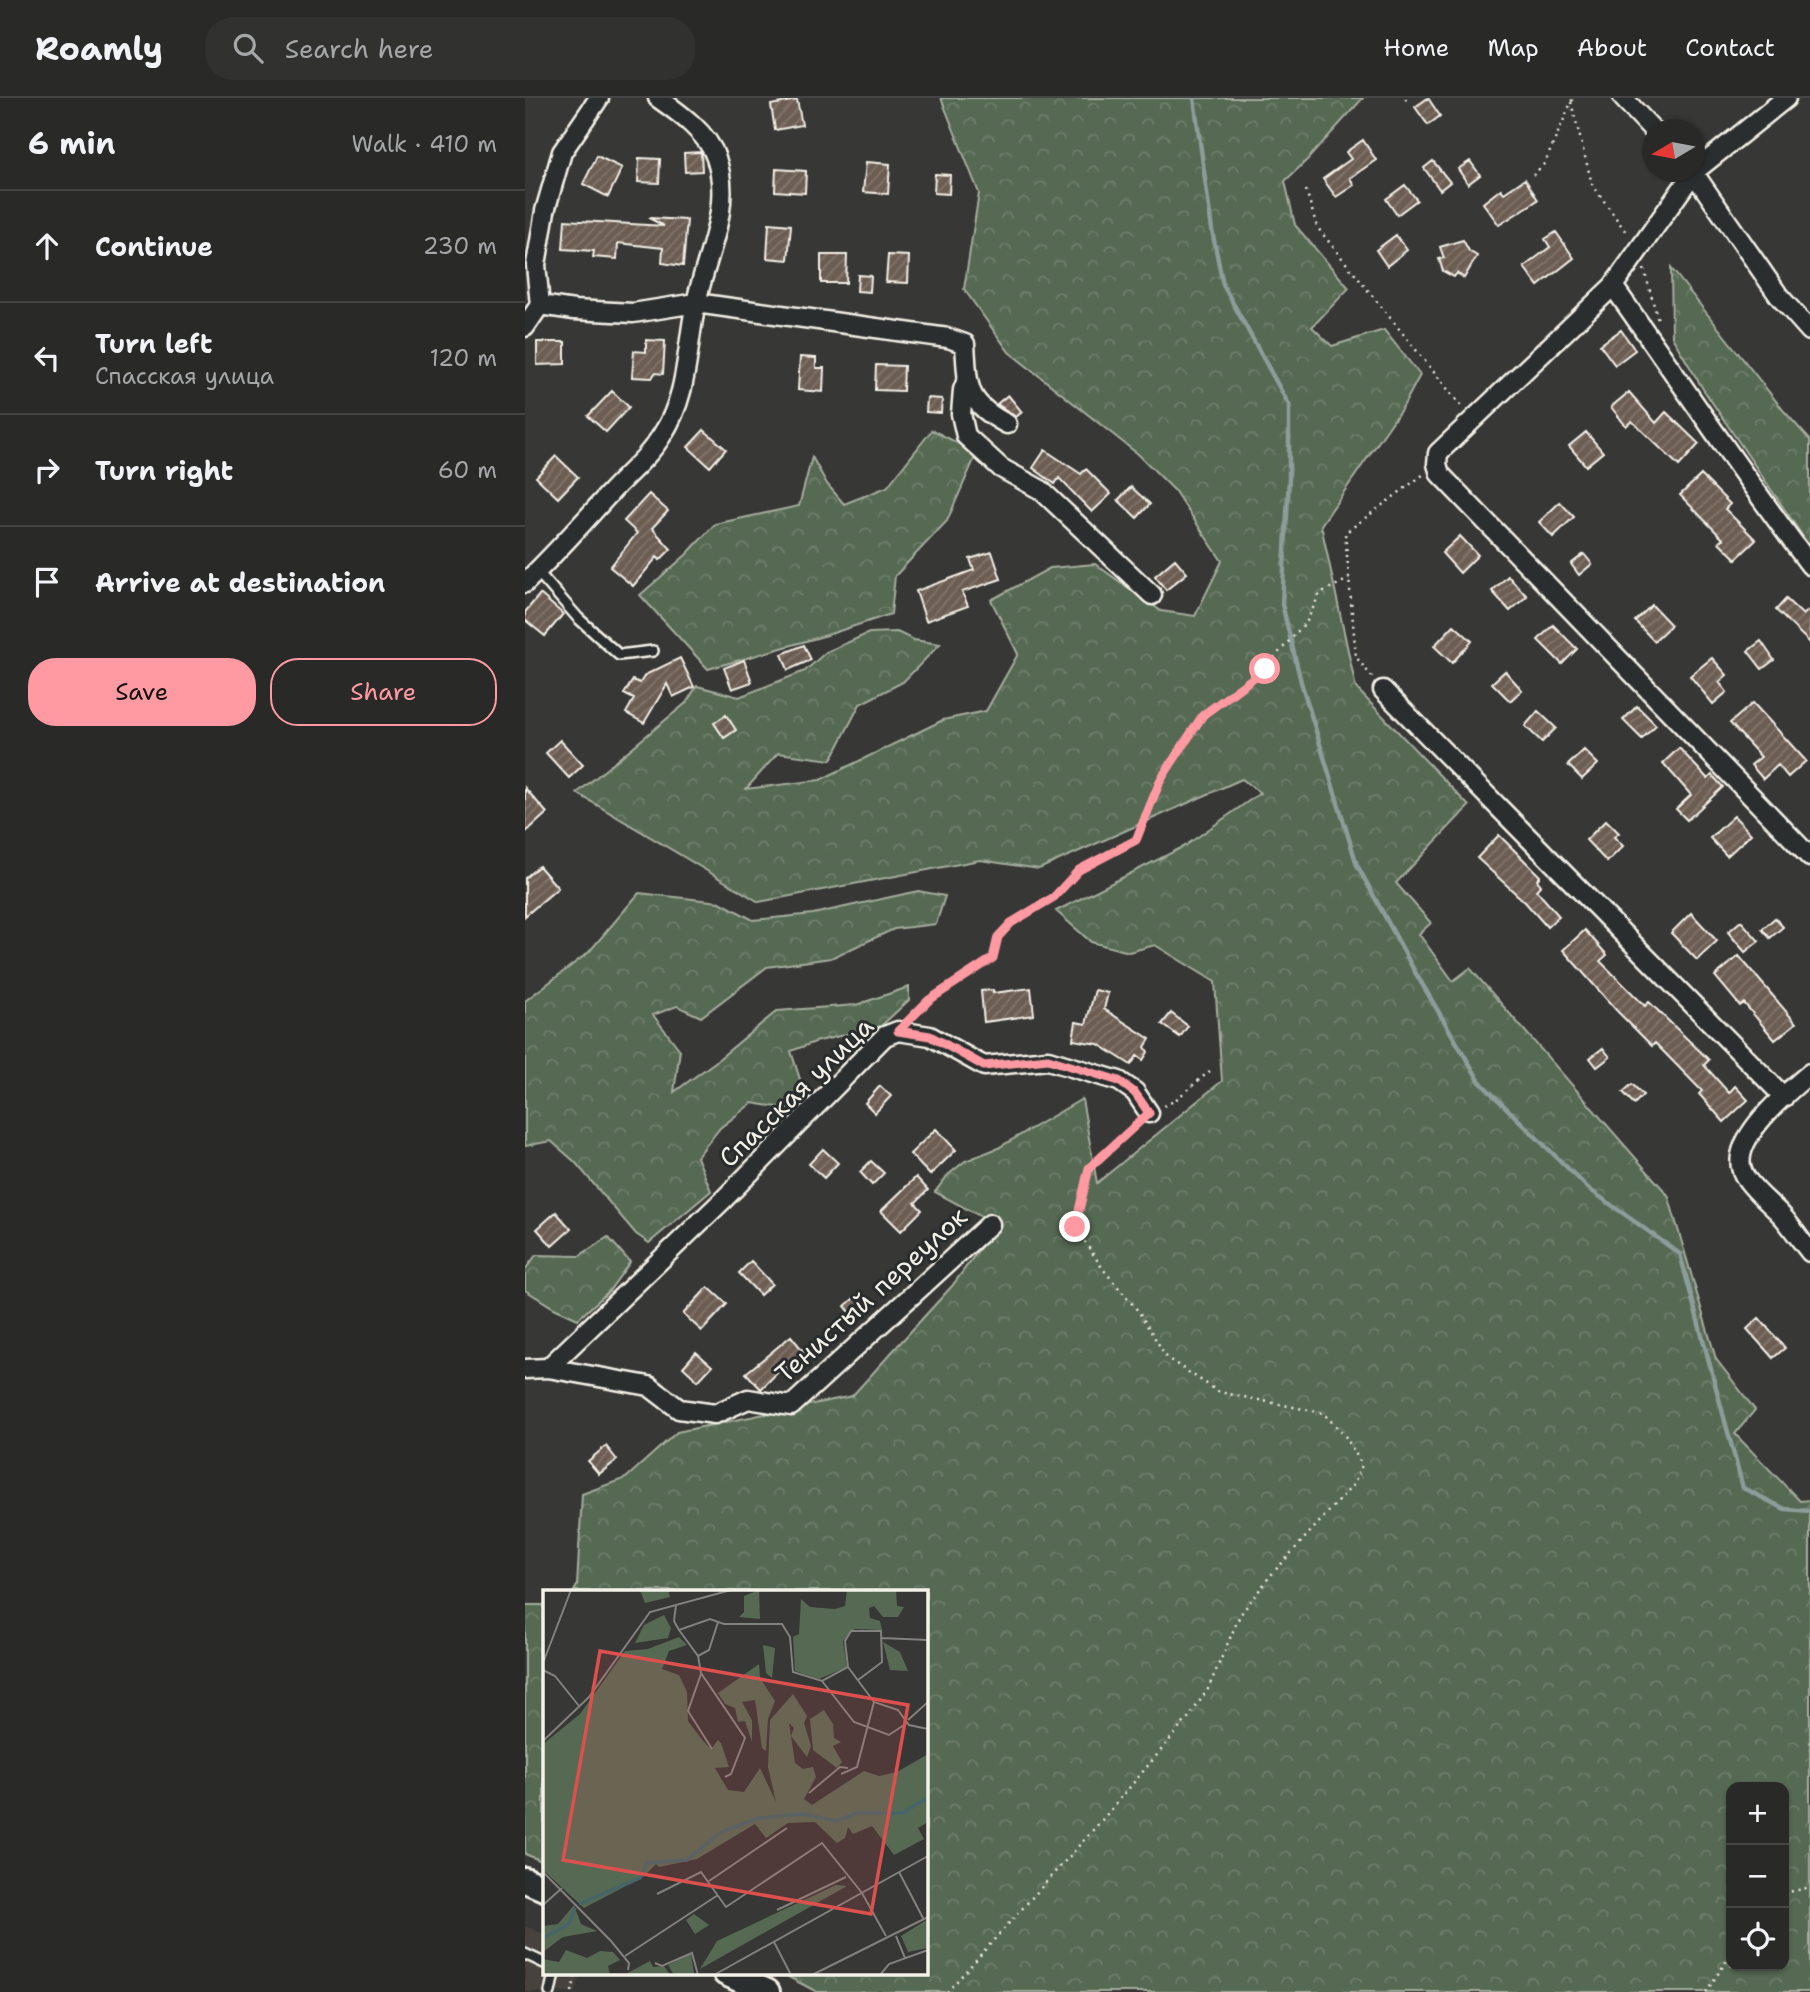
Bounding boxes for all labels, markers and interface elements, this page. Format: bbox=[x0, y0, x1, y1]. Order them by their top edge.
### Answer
search box bbox=[205, 17, 695, 80]
text: Roamly bbox=[35, 26, 163, 71]
icon: search bbox=[229, 29, 267, 67]
text: Search here bbox=[285, 31, 433, 66]
text: Home bbox=[1383, 32, 1449, 64]
text: Map bbox=[1487, 32, 1539, 64]
text: About bbox=[1577, 32, 1647, 64]
text: Contact bbox=[1685, 32, 1775, 64]
north arrow bbox=[1642, 119, 1705, 182]
text: 6 min bbox=[28, 123, 115, 164]
text: Walk · 410 m bbox=[352, 129, 497, 159]
icon: ahead bbox=[28, 227, 66, 265]
text: Continue bbox=[95, 229, 213, 264]
text: 230 m bbox=[423, 231, 497, 261]
text: Turn left bbox=[95, 326, 212, 361]
icon: left bbox=[28, 339, 66, 377]
text: 120 m bbox=[429, 343, 497, 373]
text: Спасская улица bbox=[95, 361, 274, 391]
icon: right bbox=[28, 451, 66, 489]
text: Turn right bbox=[95, 453, 233, 488]
text: 60 m bbox=[438, 455, 497, 485]
icon: arrive bbox=[28, 563, 66, 601]
text: Arrive at destination bbox=[95, 565, 385, 600]
route start bbox=[1249, 653, 1280, 684]
button: Save bbox=[28, 658, 256, 726]
button: Share bbox=[270, 658, 497, 726]
street label: Спасская улица bbox=[711, 1009, 881, 1175]
street label: Тенистый переулок bbox=[767, 1199, 974, 1390]
route end bbox=[1059, 1211, 1090, 1242]
inset map bbox=[543, 1590, 927, 1974]
map controls bbox=[1726, 1782, 1789, 1971]
button: + bbox=[1726, 1782, 1789, 1845]
button: − bbox=[1726, 1845, 1789, 1908]
button: locate bbox=[1726, 1908, 1789, 1971]

